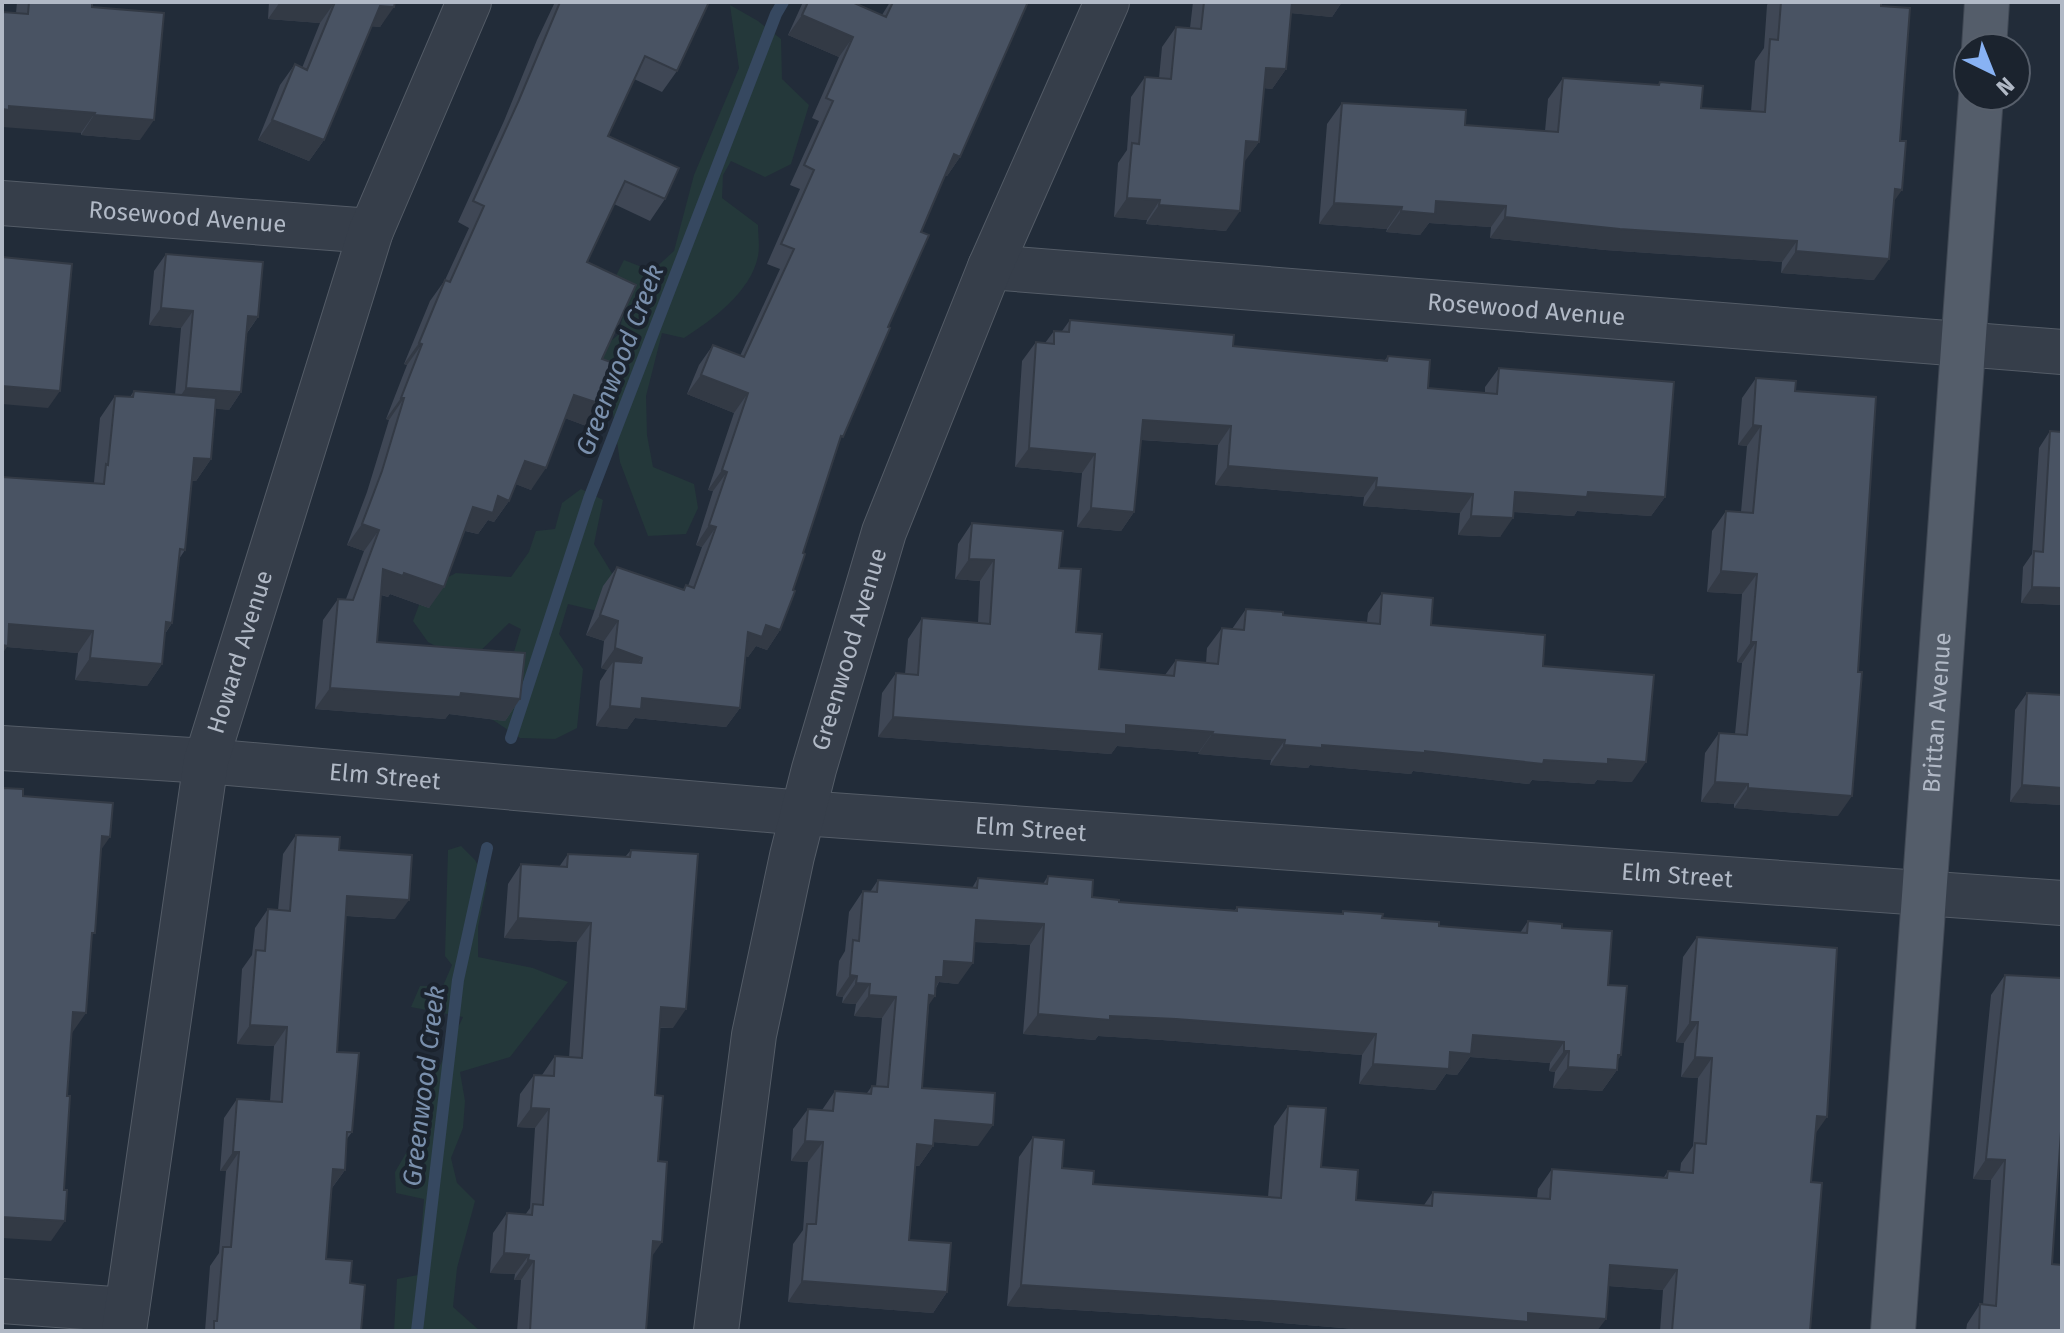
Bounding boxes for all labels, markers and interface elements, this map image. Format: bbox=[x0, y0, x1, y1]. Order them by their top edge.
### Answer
north arrow bbox=[1952, 32, 2032, 112]
text: N bbox=[1991, 71, 2020, 101]
street label: Rosewood Avenue bbox=[88, 196, 287, 239]
water label: Greenwood Creek bbox=[569, 260, 671, 460]
street label: Rosewood Avenue bbox=[1426, 288, 1626, 331]
street label: Greenwood Avenue bbox=[806, 545, 892, 754]
street label: Howard Avenue bbox=[201, 567, 278, 737]
street label: Brittan Avenue bbox=[1917, 631, 1957, 794]
street label: Elm Street bbox=[328, 758, 442, 795]
street label: Elm Street bbox=[974, 811, 1088, 847]
street label: Elm Street bbox=[1620, 858, 1734, 893]
water label: Greenwood Creek bbox=[396, 984, 452, 1188]

